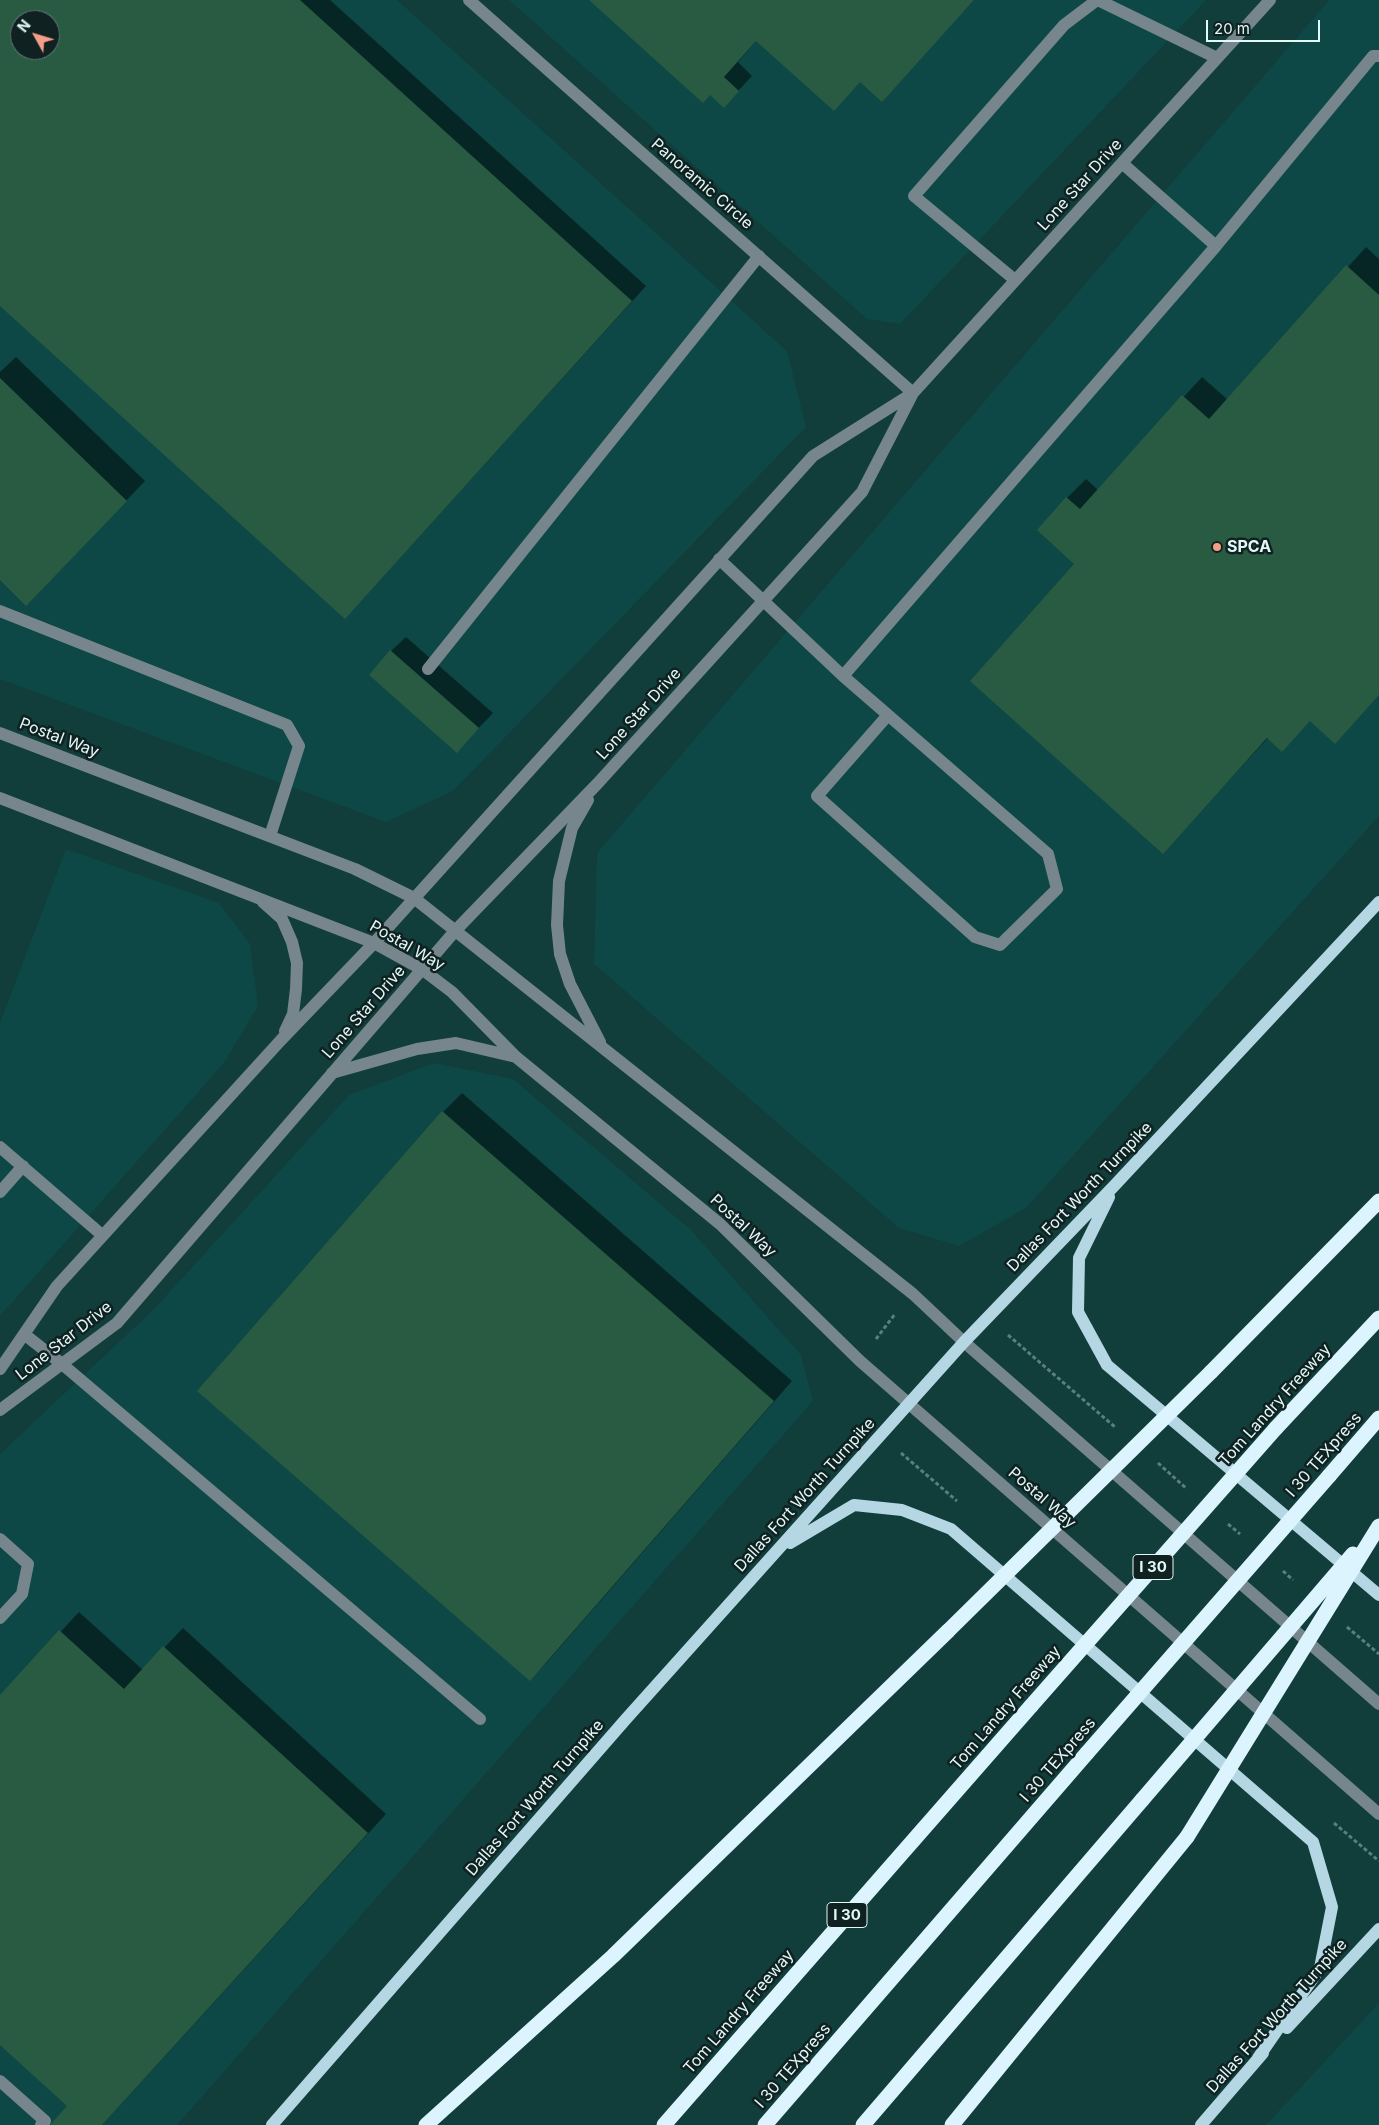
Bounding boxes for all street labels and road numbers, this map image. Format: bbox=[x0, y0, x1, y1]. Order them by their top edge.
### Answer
street label: Panoramic Circle bbox=[647, 135, 757, 233]
street label: Lone Star Drive bbox=[1034, 135, 1126, 235]
street label: Lone Star Drive bbox=[593, 664, 685, 764]
street label: Postal Way bbox=[17, 714, 101, 762]
street label: Postal Way bbox=[366, 917, 448, 975]
street label: Lone Star Drive bbox=[318, 962, 410, 1062]
street label: Dallas Fort Worth Turnpike bbox=[1003, 1118, 1157, 1276]
street label: Postal Way bbox=[706, 1190, 780, 1262]
street label: Lone Star Drive bbox=[12, 1298, 116, 1384]
street label: Tom Landry Freeway bbox=[1215, 1340, 1335, 1470]
street label: I 30 TEXpress bbox=[1282, 1409, 1366, 1501]
street label: Dallas Fort Worth Turnpike bbox=[731, 1414, 879, 1576]
street label: Postal Way bbox=[1004, 1463, 1080, 1533]
road number: I 30 bbox=[1133, 1554, 1173, 1580]
street label: Tom Landry Freeway bbox=[947, 1642, 1065, 1774]
street label: I 30 TEXpress bbox=[1016, 1714, 1100, 1806]
street label: Dallas Fort Worth Turnpike bbox=[462, 1716, 608, 1880]
road number: I 30 bbox=[827, 1902, 867, 1928]
street label: Dallas Fort Worth Turnpike bbox=[1203, 1935, 1351, 2097]
street label: Tom Landry Freeway bbox=[680, 1946, 798, 2078]
street label: I 30 TEXpress bbox=[751, 2020, 835, 2112]

